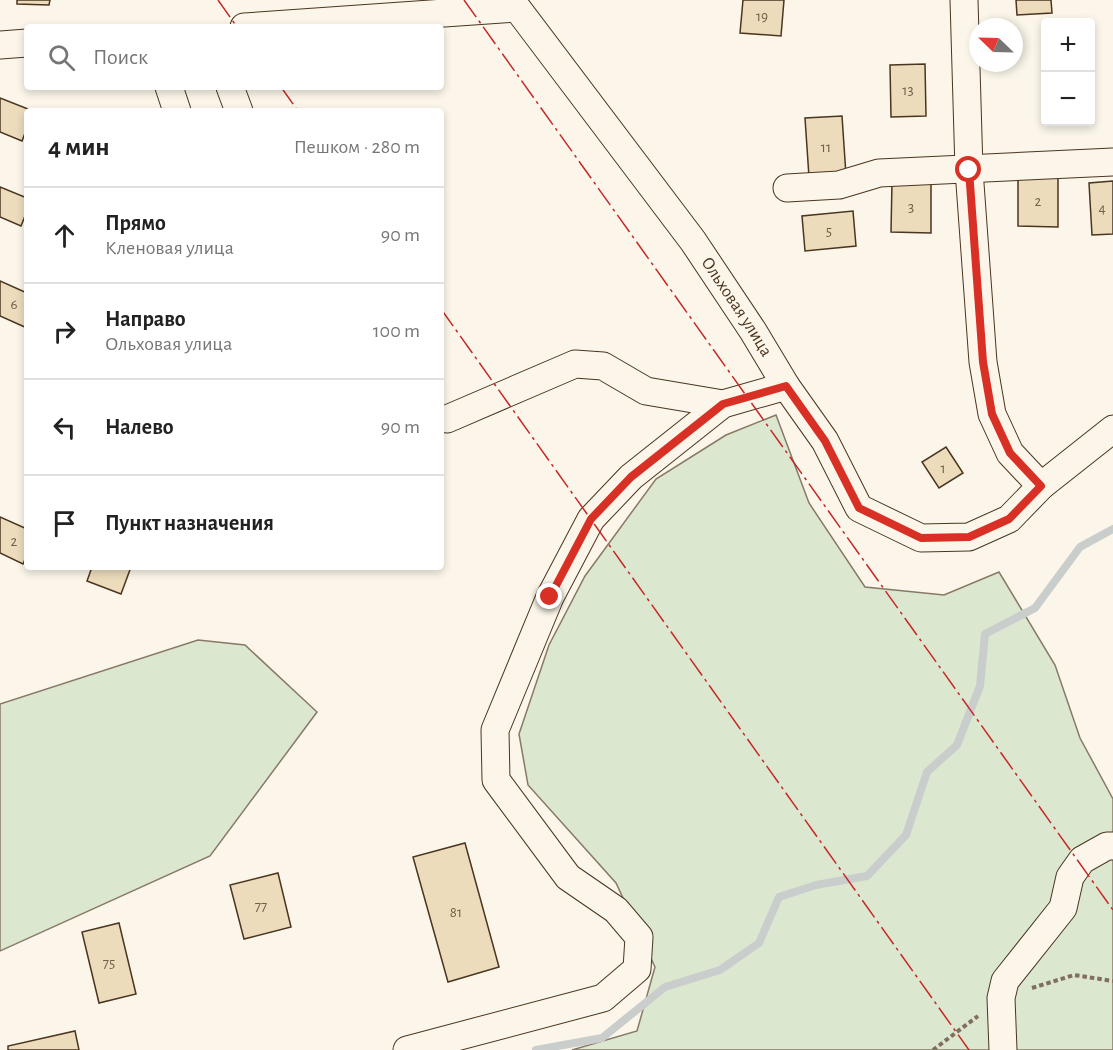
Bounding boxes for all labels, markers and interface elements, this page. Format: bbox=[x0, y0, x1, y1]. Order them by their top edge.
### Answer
house number: 19 bbox=[756, 9, 768, 24]
north arrow bbox=[969, 18, 1023, 72]
map controls bbox=[1041, 18, 1095, 126]
button: + bbox=[1041, 18, 1095, 72]
search box bbox=[24, 24, 444, 90]
icon: search bbox=[45, 41, 78, 74]
text: Поиск bbox=[93, 46, 148, 68]
button: − bbox=[1041, 72, 1095, 126]
house number: 13 bbox=[902, 83, 914, 98]
text: 4 мин bbox=[48, 134, 110, 160]
text: Пешком · 280 m bbox=[294, 137, 420, 157]
house number: 11 bbox=[821, 140, 831, 155]
route start bbox=[955, 156, 981, 182]
house number: 2 bbox=[1035, 194, 1042, 209]
house number: 3 bbox=[908, 200, 914, 215]
house number: 4 bbox=[1098, 201, 1106, 216]
text: Прямо bbox=[105, 212, 166, 234]
icon: ahead bbox=[48, 219, 81, 252]
house number: 5 bbox=[826, 224, 832, 239]
text: 90 m bbox=[381, 225, 420, 245]
text: Кленовая улица bbox=[105, 238, 234, 258]
street label: Ольховая улица bbox=[698, 254, 775, 360]
house number: 6 bbox=[10, 297, 18, 312]
text: Направо bbox=[105, 308, 186, 330]
icon: right bbox=[48, 315, 81, 348]
text: 100 m bbox=[373, 321, 420, 341]
text: Ольховая улица bbox=[105, 334, 232, 354]
icon: left bbox=[48, 411, 81, 444]
text: Налево bbox=[105, 416, 174, 438]
text: 90 m bbox=[381, 417, 420, 437]
house number: 1 bbox=[940, 461, 946, 476]
icon: arrive bbox=[48, 507, 81, 540]
text: Пункт назначения bbox=[105, 512, 274, 534]
house number: 2 bbox=[11, 534, 18, 549]
route end bbox=[536, 583, 562, 609]
house number: 77 bbox=[255, 899, 267, 914]
house number: 81 bbox=[450, 905, 462, 920]
house number: 75 bbox=[103, 956, 115, 971]

